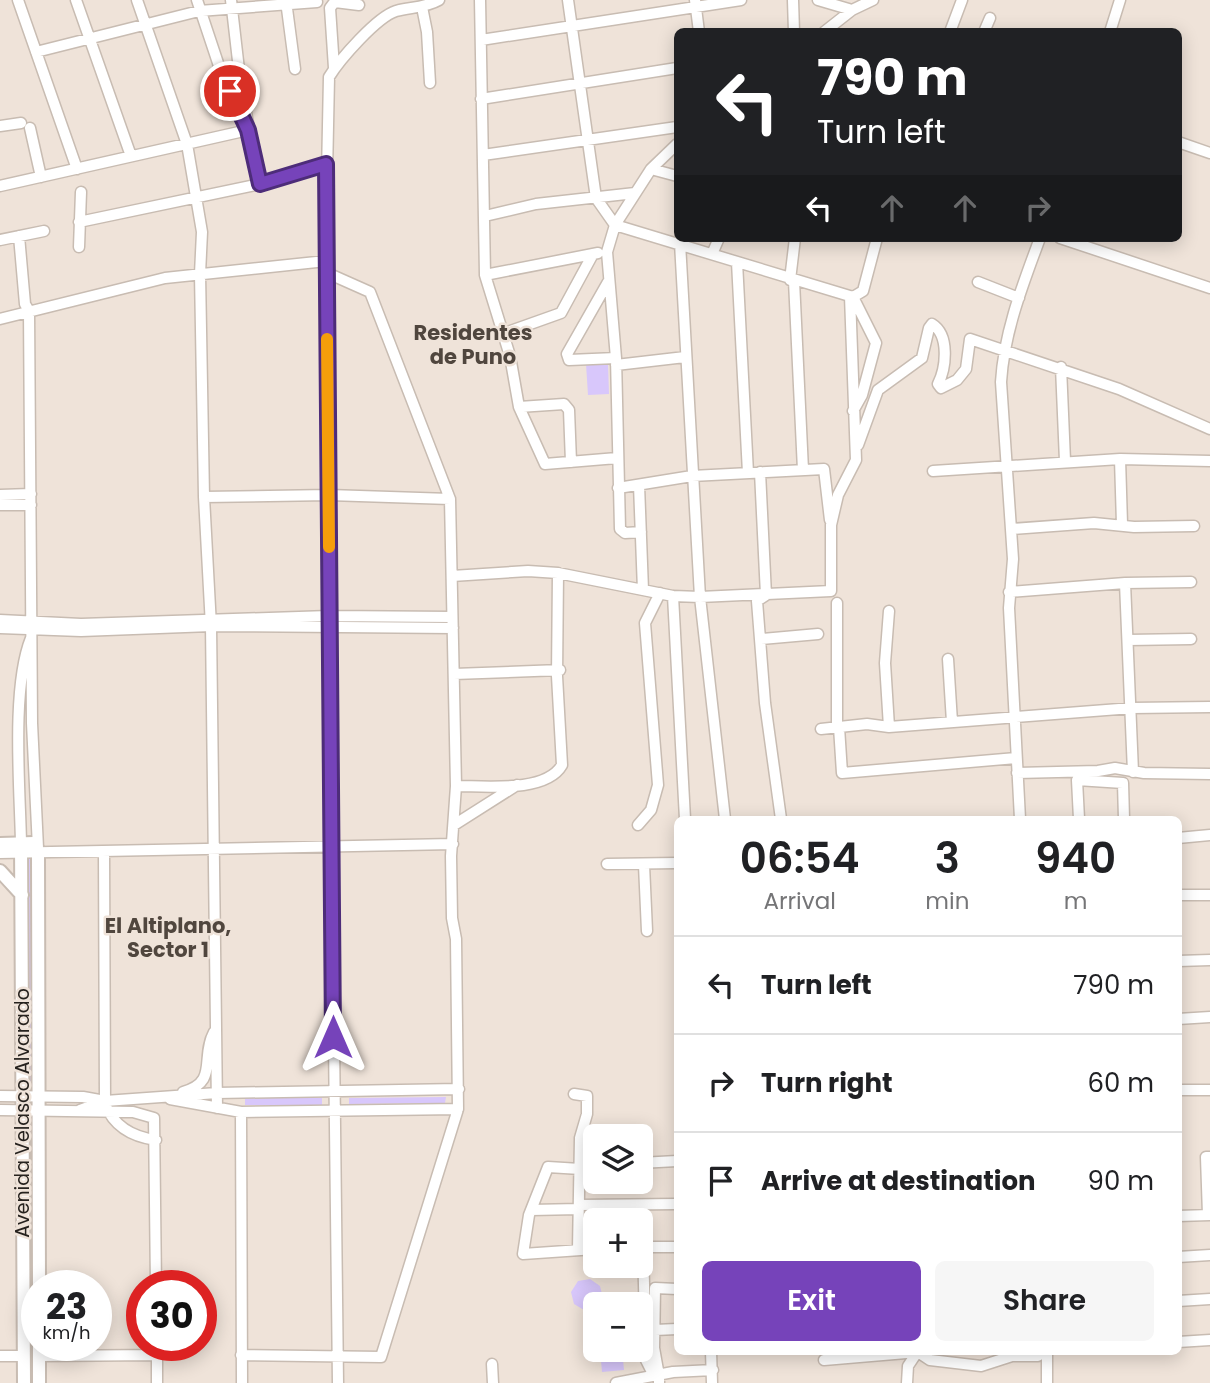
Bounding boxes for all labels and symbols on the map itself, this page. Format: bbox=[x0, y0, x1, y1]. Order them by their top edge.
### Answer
pin bbox=[200, 61, 260, 121]
district label: Residentes de Puno bbox=[413, 318, 533, 371]
district label: El Altiplano, Sector 1 bbox=[105, 911, 231, 964]
street label: Avenida Velasco Alvarado bbox=[9, 988, 36, 1238]
position arrow bbox=[296, 1000, 370, 1074]
speed limit sign: 30 bbox=[126, 1270, 217, 1361]

